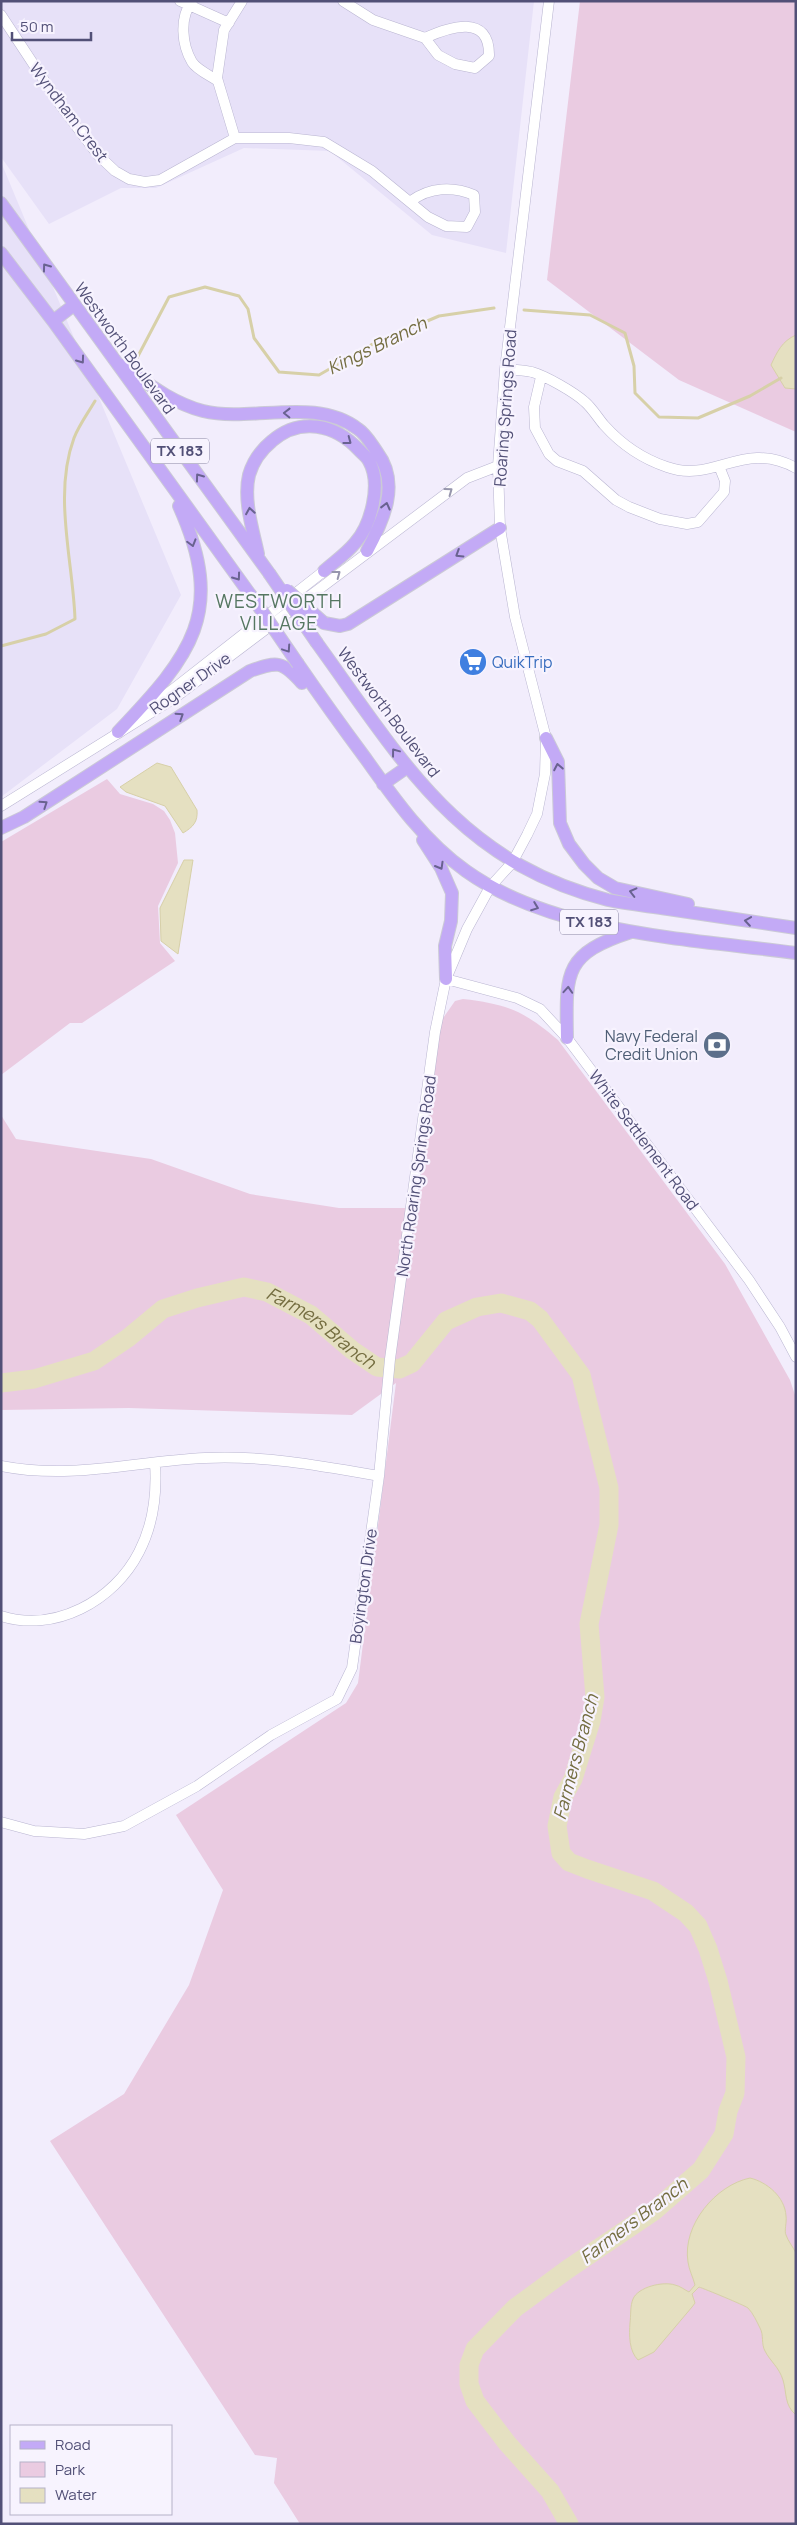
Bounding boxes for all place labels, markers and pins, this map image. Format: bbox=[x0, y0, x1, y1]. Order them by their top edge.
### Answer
supermarket icon: QuikTrip bbox=[458, 647, 488, 677]
place label: QuikTrip bbox=[492, 651, 552, 673]
place label: Navy Federal Credit Union bbox=[605, 1025, 698, 1065]
bank icon: Navy Federal Credit Union bbox=[702, 1030, 732, 1060]

